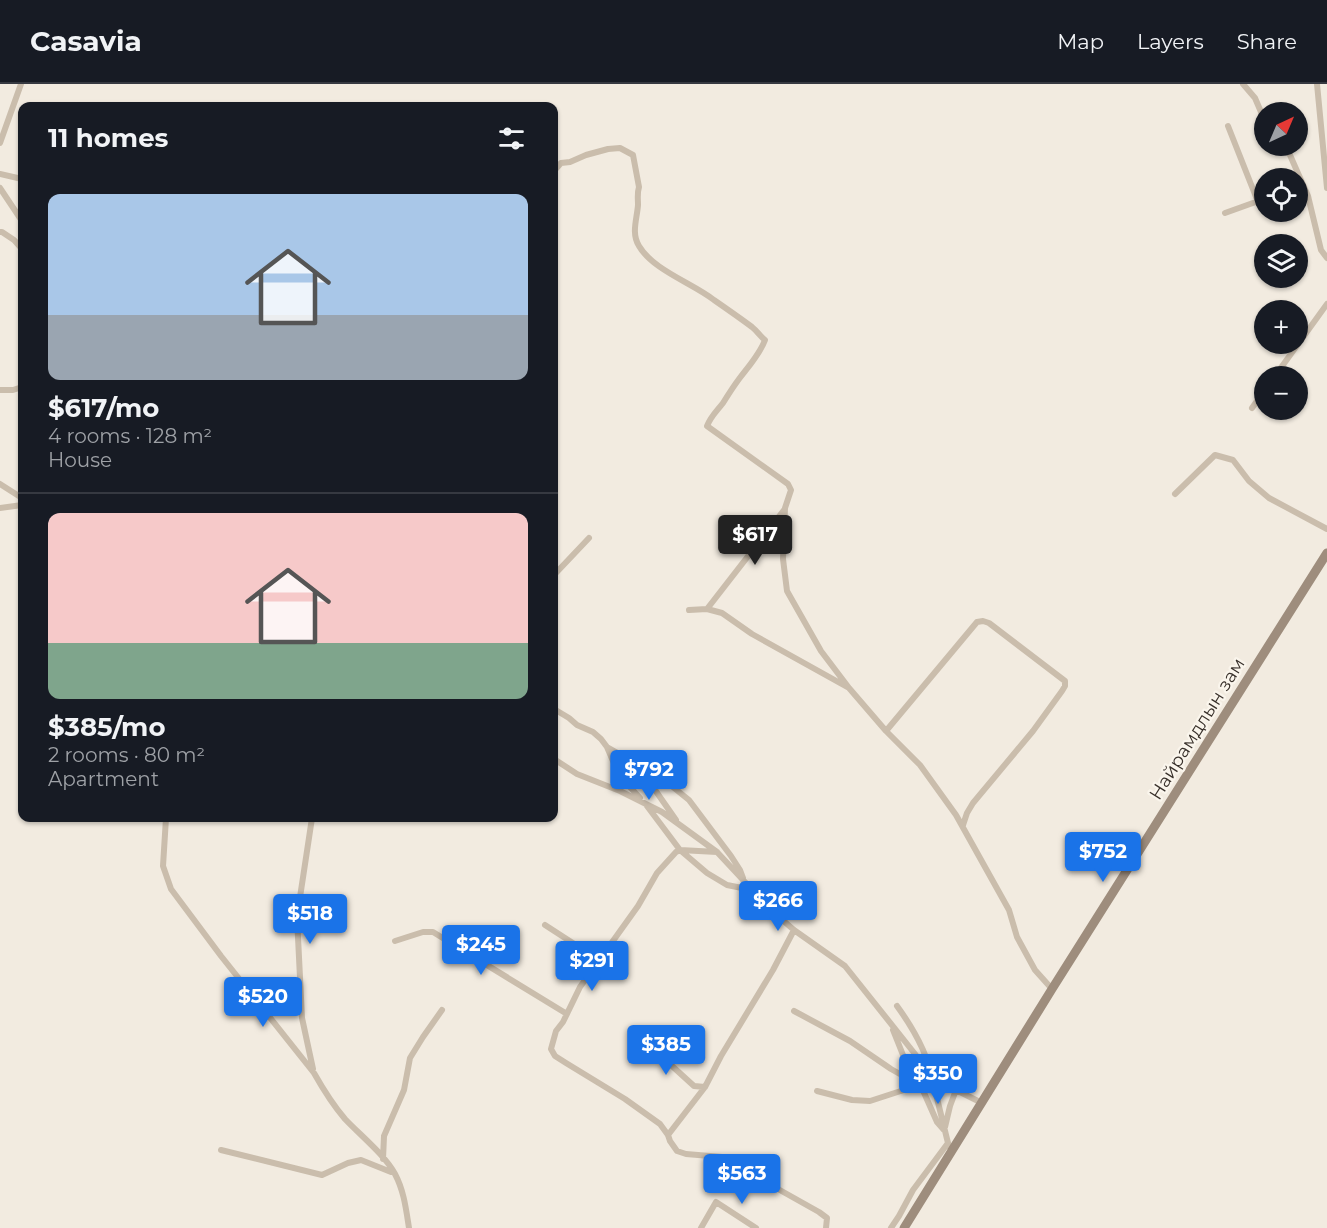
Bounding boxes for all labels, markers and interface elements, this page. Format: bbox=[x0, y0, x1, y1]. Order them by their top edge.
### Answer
text: Casavia bbox=[30, 24, 142, 58]
text: Map bbox=[1057, 29, 1104, 54]
text: Layers bbox=[1137, 29, 1204, 54]
text: Share bbox=[1237, 29, 1297, 54]
north arrow bbox=[1254, 102, 1308, 156]
map controls bbox=[1254, 102, 1308, 420]
text: 11 homes bbox=[48, 122, 168, 154]
icon: filters bbox=[495, 122, 528, 155]
button: locate bbox=[1254, 168, 1308, 222]
icon: home bbox=[234, 233, 342, 341]
button: layers bbox=[1254, 234, 1308, 288]
button: + bbox=[1254, 300, 1308, 354]
button: − bbox=[1254, 366, 1308, 420]
text: $617/mo bbox=[48, 392, 159, 424]
text: 4 rooms · 128 m² bbox=[48, 424, 212, 448]
text: House bbox=[48, 448, 112, 472]
pin: $617 bbox=[719, 515, 791, 566]
text: $617 bbox=[732, 522, 778, 546]
icon: home bbox=[234, 552, 342, 660]
street label: Найрамдлын зам bbox=[1144, 654, 1250, 804]
text: $385/mo bbox=[48, 711, 165, 743]
text: 2 rooms · 80 m² bbox=[48, 743, 205, 767]
pin: $792 bbox=[613, 750, 685, 801]
text: $792 bbox=[624, 757, 674, 781]
text: Apartment bbox=[48, 767, 159, 791]
pin: $752 bbox=[1067, 832, 1139, 883]
text: $752 bbox=[1079, 839, 1127, 863]
pin: $266 bbox=[742, 881, 814, 932]
text: $266 bbox=[753, 888, 803, 912]
pin: $518 bbox=[274, 894, 346, 945]
text: $518 bbox=[287, 901, 333, 925]
pin: $245 bbox=[445, 925, 517, 976]
text: $245 bbox=[456, 932, 506, 956]
pin: $291 bbox=[556, 941, 628, 992]
text: $291 bbox=[569, 948, 615, 972]
pin: $520 bbox=[227, 977, 299, 1028]
text: $520 bbox=[238, 984, 288, 1008]
pin: $385 bbox=[630, 1025, 702, 1076]
text: $385 bbox=[641, 1032, 691, 1056]
pin: $350 bbox=[902, 1054, 974, 1105]
text: $350 bbox=[913, 1061, 963, 1085]
pin: $563 bbox=[706, 1154, 778, 1205]
text: $563 bbox=[717, 1161, 767, 1185]

